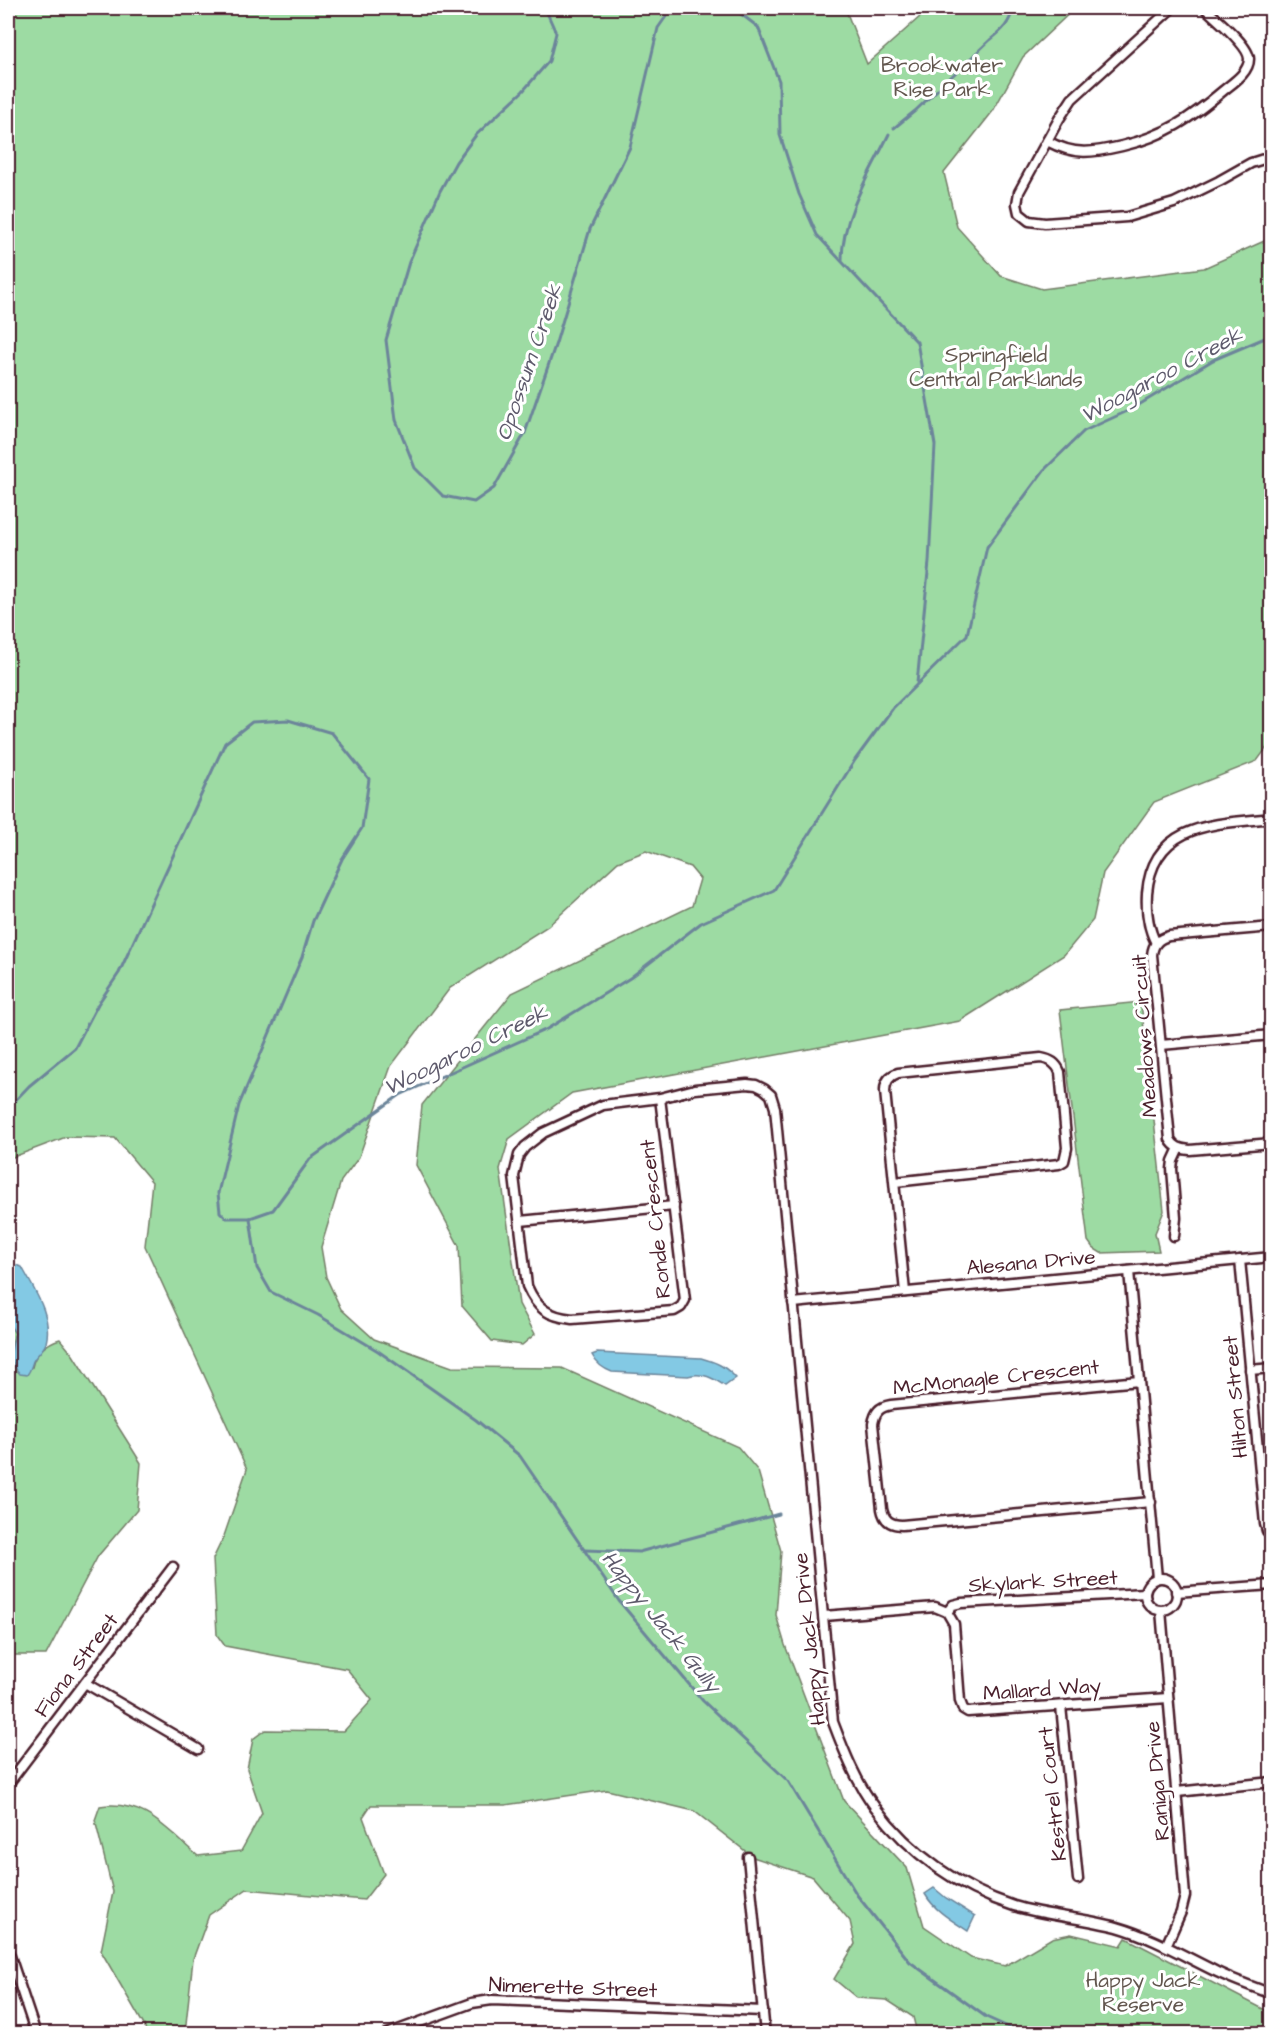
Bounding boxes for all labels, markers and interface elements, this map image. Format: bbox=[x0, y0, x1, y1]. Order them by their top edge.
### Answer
park label: Brookwater Rise Park bbox=[881, 51, 1003, 104]
water label: Opossum Creek bbox=[488, 280, 571, 445]
water label: Woogaroo Creek bbox=[1076, 319, 1249, 432]
park label: Springfield Central Parklands bbox=[909, 341, 1083, 394]
street label: Meadows Circuit bbox=[1124, 953, 1165, 1118]
water label: Woogaroo Creek bbox=[379, 997, 554, 1104]
street label: Ronde Crescent bbox=[633, 1137, 678, 1300]
street label: Alesana Drive bbox=[965, 1242, 1097, 1283]
street label: Hilton Street bbox=[1216, 1334, 1255, 1460]
street label: McMonagle Crescent bbox=[892, 1352, 1101, 1405]
water label: Happy Jack Gully bbox=[593, 1544, 730, 1702]
street label: Happy Jack Drive bbox=[786, 1551, 835, 1727]
street label: Skylark Street bbox=[968, 1563, 1119, 1602]
street label: Fiona Street bbox=[28, 1607, 126, 1724]
street label: Mallard Way bbox=[982, 1671, 1103, 1710]
street label: Raniga Drive bbox=[1138, 1720, 1179, 1842]
street label: Kestrel Court bbox=[1031, 1725, 1074, 1863]
park label: Happy Jack Reserve bbox=[1086, 1966, 1200, 2019]
street label: Nimerette Street bbox=[488, 1970, 658, 2005]

